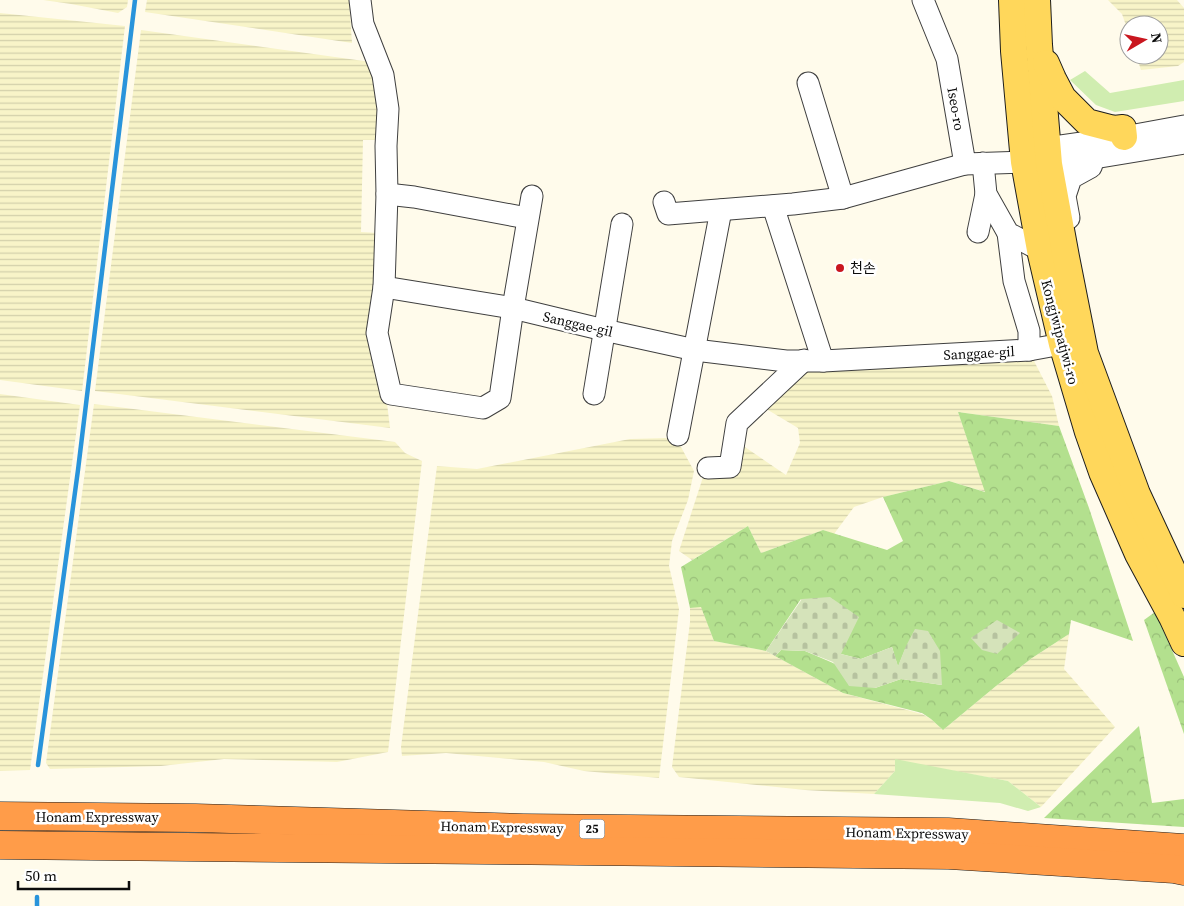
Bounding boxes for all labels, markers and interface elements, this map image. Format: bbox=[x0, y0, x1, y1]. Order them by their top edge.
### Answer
north arrow bbox=[1119, 15, 1169, 65]
text: N bbox=[1146, 31, 1168, 45]
street label: Iseo-ro bbox=[942, 86, 970, 133]
place label: 천손 bbox=[850, 258, 876, 278]
marker: 천손 bbox=[834, 262, 846, 274]
street label: Kongjwipatjwi-ro bbox=[1036, 277, 1084, 387]
street label: Sanggae-gil bbox=[541, 306, 615, 342]
street label: Sanggae-gil bbox=[943, 341, 1015, 365]
street label: Honam Expressway bbox=[35, 807, 159, 827]
street label: Honam Expressway bbox=[440, 816, 565, 838]
road number: 25 bbox=[580, 820, 604, 839]
street label: Honam Expressway bbox=[845, 822, 970, 844]
scale bar bbox=[18, 858, 129, 890]
text: 50 m bbox=[25, 865, 57, 886]

